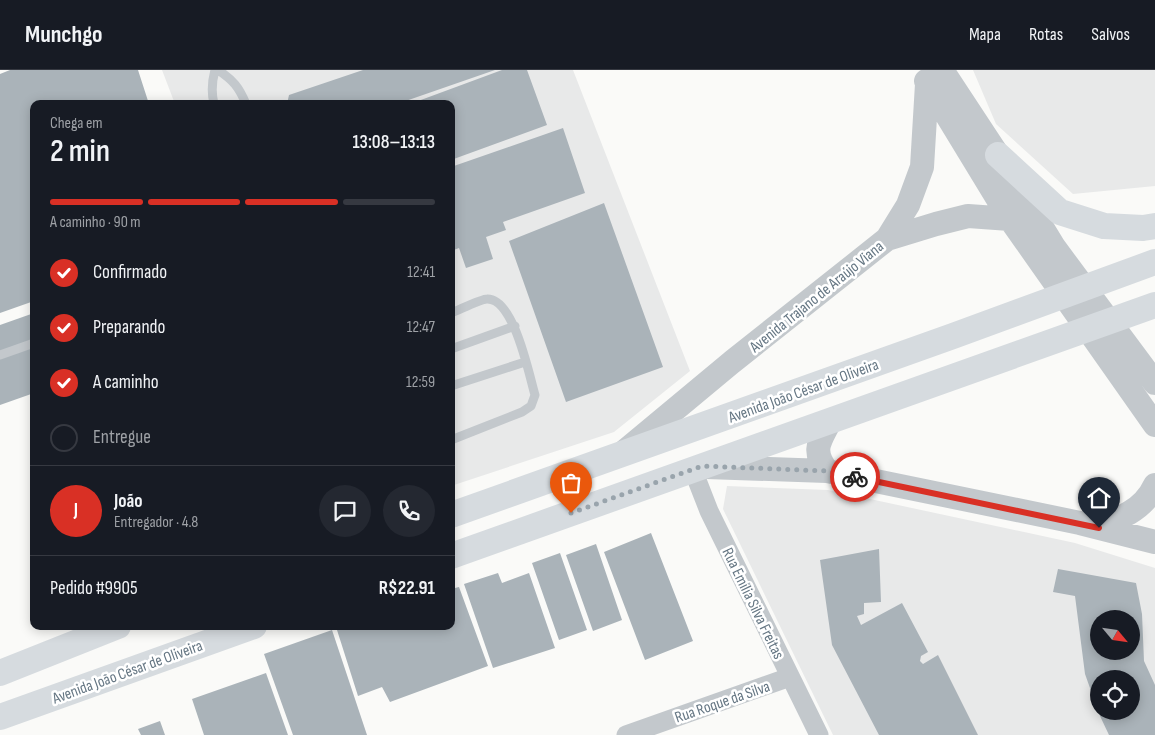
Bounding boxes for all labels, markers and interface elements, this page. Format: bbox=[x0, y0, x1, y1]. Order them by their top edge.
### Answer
text: Munchgo bbox=[25, 20, 103, 49]
text: Mapa bbox=[969, 24, 1001, 45]
text: Rotas bbox=[1029, 24, 1063, 45]
text: Salvos bbox=[1091, 24, 1130, 45]
text: Chega em bbox=[50, 114, 103, 133]
text: 13:08–13:13 bbox=[353, 131, 435, 154]
text: 2 min bbox=[50, 132, 110, 171]
text: A caminho · 90 m bbox=[50, 213, 141, 232]
street label: Avenida Trajano de Araújo Viana bbox=[745, 237, 888, 358]
icon: check bbox=[50, 259, 78, 287]
text: Confirmado bbox=[93, 261, 167, 284]
text: 12:41 bbox=[407, 263, 435, 282]
icon: check bbox=[50, 314, 78, 342]
text: Preparando bbox=[93, 316, 165, 339]
text: 12:47 bbox=[407, 318, 435, 337]
street label: Avenida João César de Oliveira bbox=[725, 355, 881, 428]
icon: check bbox=[50, 369, 78, 397]
text: A caminho bbox=[93, 371, 159, 394]
text: 12:59 bbox=[406, 373, 435, 392]
text: Entregue bbox=[93, 426, 151, 449]
courier bbox=[830, 452, 880, 502]
pin bbox=[550, 462, 592, 513]
icon: bike bbox=[841, 463, 869, 491]
icon: bag bbox=[557, 469, 585, 497]
pin bbox=[1078, 477, 1120, 528]
icon: home bbox=[1085, 484, 1113, 512]
button: chat bbox=[319, 485, 371, 537]
button: phone bbox=[383, 485, 435, 537]
text: João bbox=[114, 490, 143, 513]
text: J bbox=[74, 499, 78, 522]
text: Entregador · 4.8 bbox=[114, 513, 198, 532]
street label: Rua Emília Silva Freitas bbox=[717, 545, 788, 663]
text: Pedido #9905 bbox=[50, 577, 138, 600]
text: R$22.91 bbox=[379, 577, 435, 600]
north arrow bbox=[1090, 610, 1140, 660]
map controls bbox=[1090, 610, 1140, 720]
street label: Avenida João César de Oliveira bbox=[49, 636, 205, 709]
button: locate bbox=[1090, 670, 1140, 720]
street label: Rua Roque da Silva bbox=[672, 677, 772, 728]

